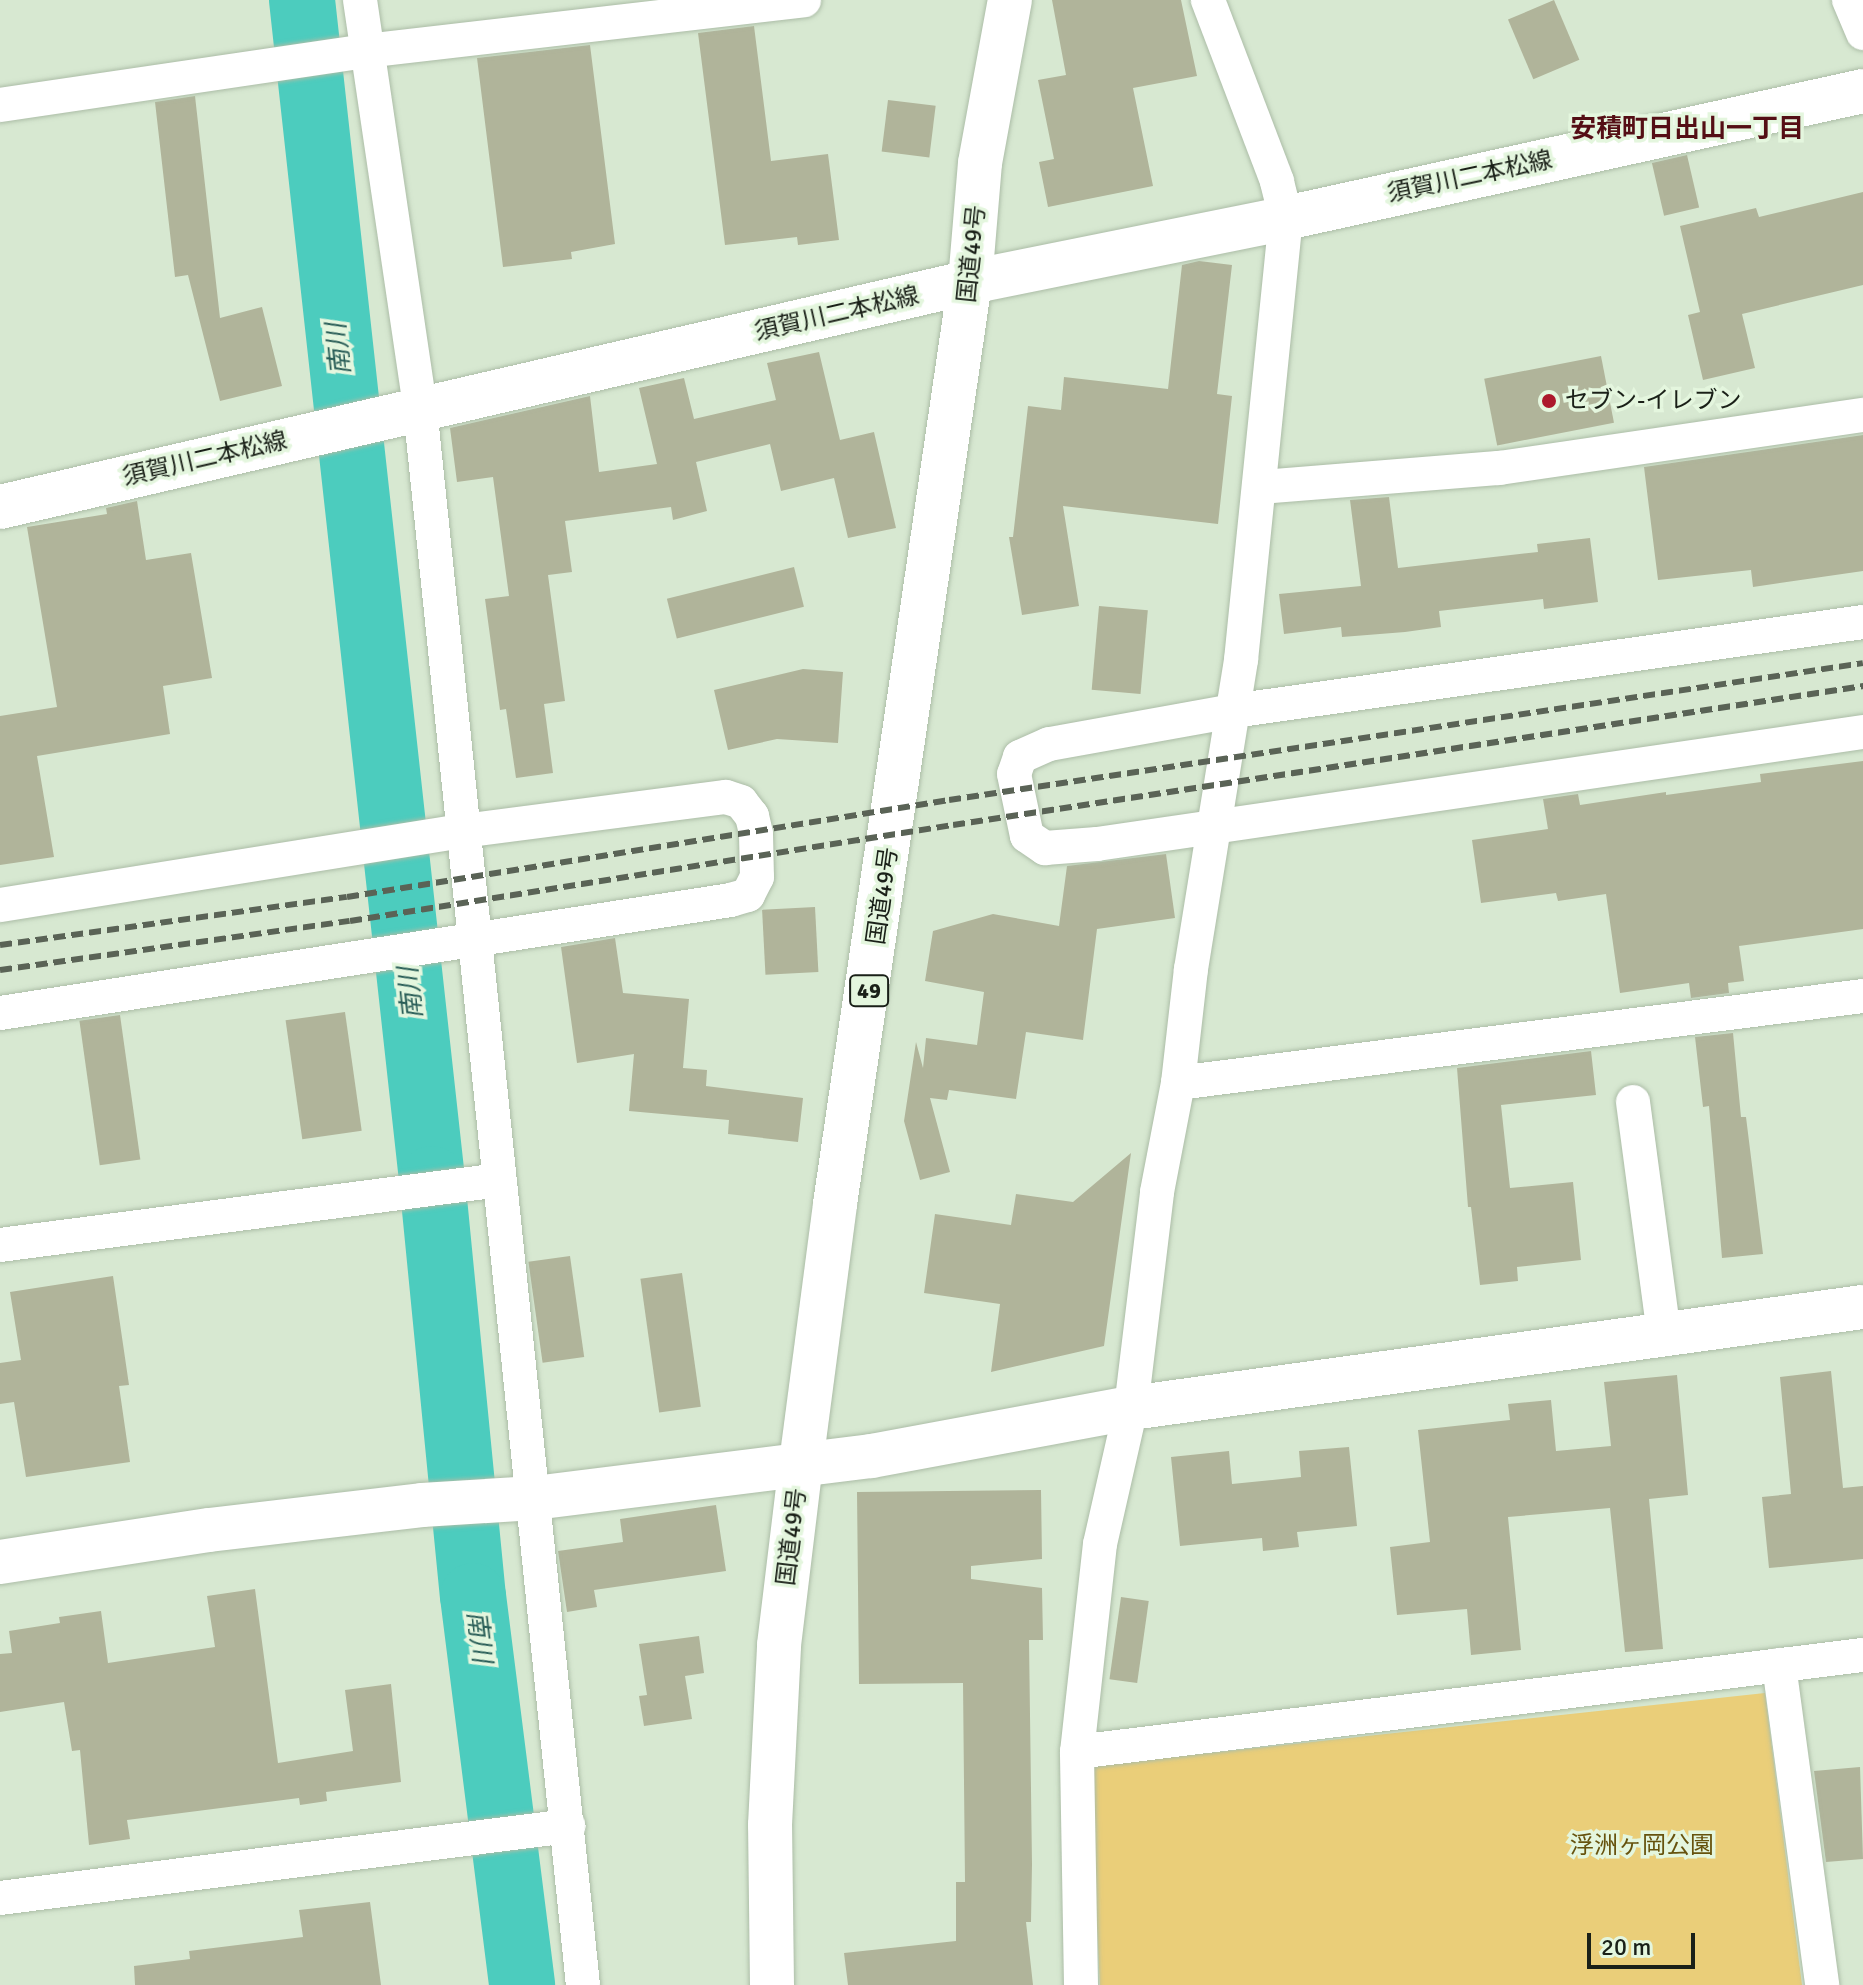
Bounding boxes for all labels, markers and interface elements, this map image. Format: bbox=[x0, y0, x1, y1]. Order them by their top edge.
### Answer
district label: 安積町日出山一丁目 bbox=[1570, 114, 1804, 146]
street label: 須賀川二本松線 bbox=[1385, 145, 1555, 209]
street label: 国道49号 bbox=[953, 204, 991, 304]
street label: 須賀川二本松線 bbox=[752, 281, 922, 347]
water label: 南川 bbox=[322, 322, 358, 376]
place label: セブン-イレブン bbox=[1565, 387, 1741, 415]
marker: セブン-イレブン bbox=[1540, 392, 1558, 410]
street label: 須賀川二本松線 bbox=[120, 426, 290, 492]
street label: 国道49号 bbox=[862, 846, 904, 946]
water label: 南川 bbox=[394, 966, 430, 1020]
road number: 49 bbox=[849, 973, 889, 1009]
street label: 国道49号 bbox=[772, 1487, 812, 1587]
water label: 南川 bbox=[459, 1609, 497, 1665]
park label: 浮洲ヶ岡公園 bbox=[1570, 1832, 1714, 1860]
scale bar bbox=[1591, 1917, 1699, 1967]
text: 20 m bbox=[1601, 1932, 1651, 1962]

